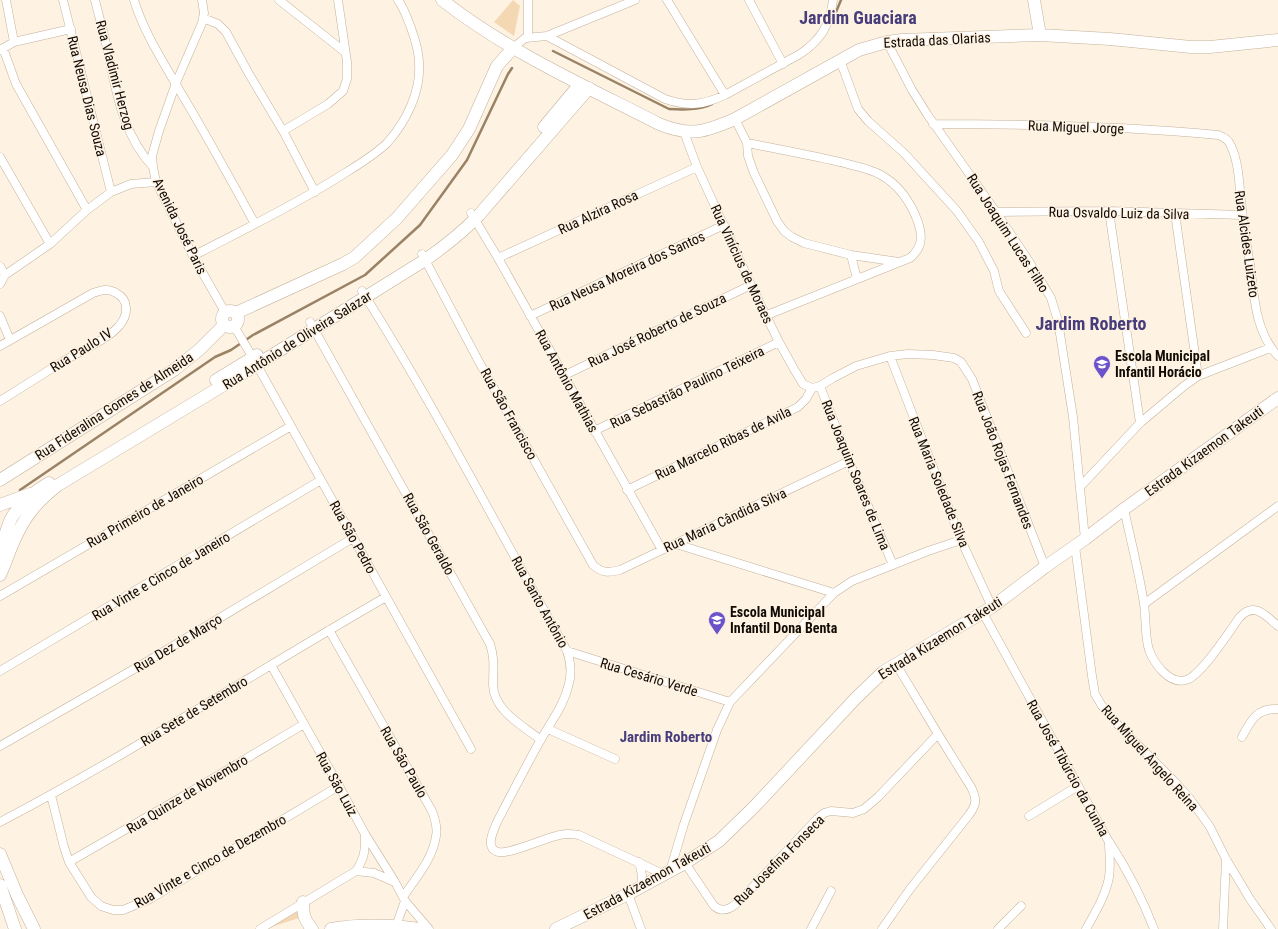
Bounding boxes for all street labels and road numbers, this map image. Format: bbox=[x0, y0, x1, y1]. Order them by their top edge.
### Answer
street label: Rua Vladimir Herzog bbox=[93, 18, 137, 132]
street label: Estrada das Olarias bbox=[883, 29, 991, 51]
street label: Rua Neusa Dias Souza bbox=[64, 34, 110, 158]
street label: Rua Miguel Jorge bbox=[1028, 117, 1125, 137]
street label: Rua Joaquim Lucas Filho bbox=[964, 171, 1052, 295]
street label: Avenida José Paris bbox=[150, 175, 210, 277]
street label: Rua Alzira Rosa bbox=[556, 187, 640, 237]
street label: Rua Alcides Luizeto bbox=[1232, 189, 1262, 299]
street label: Rua Vinícius de Moraes bbox=[707, 202, 777, 326]
street label: Rua Osvaldo Luiz da Silva bbox=[1048, 204, 1190, 222]
street label: Rua Neusa Moreira dos Santos bbox=[547, 228, 707, 314]
street label: Rua Antônio de Oliveira Salazar bbox=[220, 288, 374, 392]
street label: Rua José Roberto de Souza bbox=[585, 290, 729, 370]
street label: Rua Paulo IV bbox=[47, 325, 115, 375]
street label: Rua Antônio Mathias bbox=[532, 327, 602, 435]
street label: Rua Sebastião Paulino Teixeira bbox=[607, 343, 767, 431]
street label: Rua Fideralina Gomes de Almeida bbox=[32, 349, 196, 463]
street label: Rua São Francisco bbox=[477, 366, 541, 462]
street label: Rua João Rojas Fernandes bbox=[969, 389, 1037, 531]
street label: Rua Joaquim Soares de Lima bbox=[819, 398, 893, 552]
street label: Rua Marcelo Ribas de Avila bbox=[652, 403, 794, 483]
street label: Estrada Kizaemon Takeuti bbox=[1142, 403, 1266, 499]
street label: Rua Maria Soledade Silva bbox=[905, 414, 973, 550]
street label: Rua Primeiro de Janeiro bbox=[84, 471, 206, 551]
street label: Rua Maria Cândida Silva bbox=[661, 485, 789, 555]
street label: Rua São Geraldo bbox=[400, 490, 458, 578]
street label: Rua São Pedro bbox=[326, 498, 380, 576]
street label: Rua Vinte e Cinco de Janeiro bbox=[89, 528, 233, 624]
street label: Rua Santo Antônio bbox=[508, 554, 572, 650]
street label: Estrada Kizaemon Takeuti bbox=[875, 593, 1005, 683]
street label: Rua Dez de Março bbox=[131, 610, 225, 676]
street label: Rua Cesário Verde bbox=[598, 655, 700, 700]
street label: Rua Sete de Setembro bbox=[138, 673, 250, 749]
street label: Rua José Tibúrcio da Cunha bbox=[1024, 697, 1112, 839]
street label: Rua Miguel Ângelo Reina bbox=[1098, 701, 1203, 814]
street label: Rua São Paulo bbox=[377, 723, 431, 801]
street label: Rua São Luiz bbox=[313, 749, 361, 819]
street label: Rua Quinze de Novembro bbox=[124, 751, 250, 837]
street label: Rua Vinte e Cinco de Dezembro bbox=[131, 811, 289, 911]
street label: Rua Josefina Fonseca bbox=[731, 812, 827, 908]
street label: Estrada Kizaemon Takeuti bbox=[581, 839, 713, 923]

